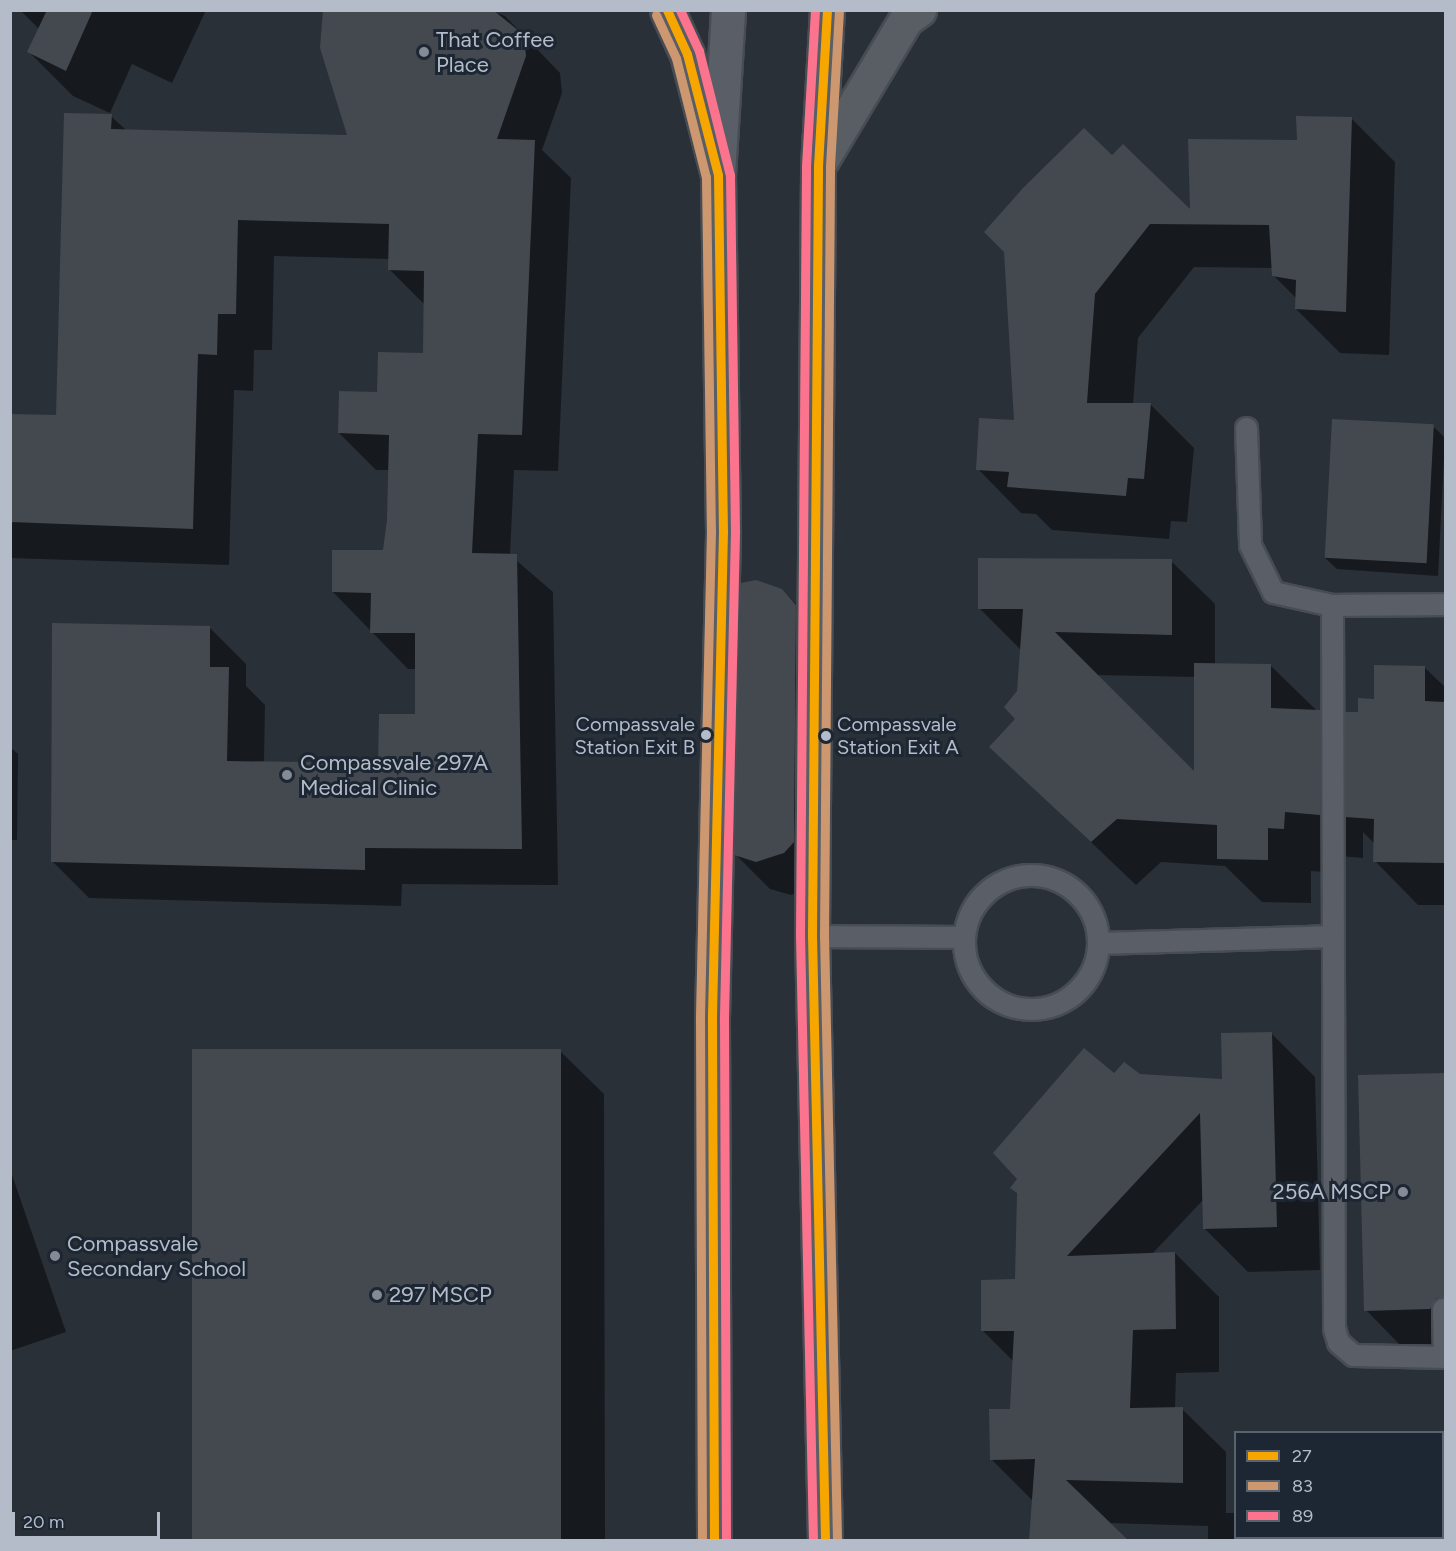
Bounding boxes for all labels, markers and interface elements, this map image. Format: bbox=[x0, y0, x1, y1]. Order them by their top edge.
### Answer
place label: That Coffee Place bbox=[436, 26, 554, 78]
marker: That Coffee Place bbox=[417, 45, 431, 59]
place label: Compassvale Station Exit B bbox=[574, 712, 695, 759]
place label: Compassvale Station Exit A bbox=[837, 712, 959, 759]
marker: Compassvale Station Exit B bbox=[700, 729, 712, 741]
marker: Compassvale Station Exit A bbox=[820, 730, 832, 742]
place label: Compassvale 297A Medical Clinic bbox=[300, 749, 488, 800]
marker: Compassvale 297A Medical Clinic bbox=[278, 766, 296, 784]
place label: 256A MSCP bbox=[1273, 1179, 1391, 1205]
marker: 256A MSCP bbox=[1396, 1185, 1410, 1199]
place label: Compassvale Secondary School bbox=[67, 1230, 246, 1282]
marker: Compassvale Secondary School bbox=[48, 1249, 62, 1263]
place label: 297 MSCP bbox=[389, 1282, 492, 1308]
marker: 297 MSCP bbox=[370, 1288, 384, 1302]
legend bbox=[1234, 1431, 1444, 1539]
text: 27 bbox=[1292, 1445, 1312, 1467]
text: 83 bbox=[1292, 1475, 1313, 1497]
scale bar bbox=[15, 1500, 164, 1538]
text: 89 bbox=[1292, 1505, 1313, 1527]
text: 20 m bbox=[23, 1511, 64, 1533]

